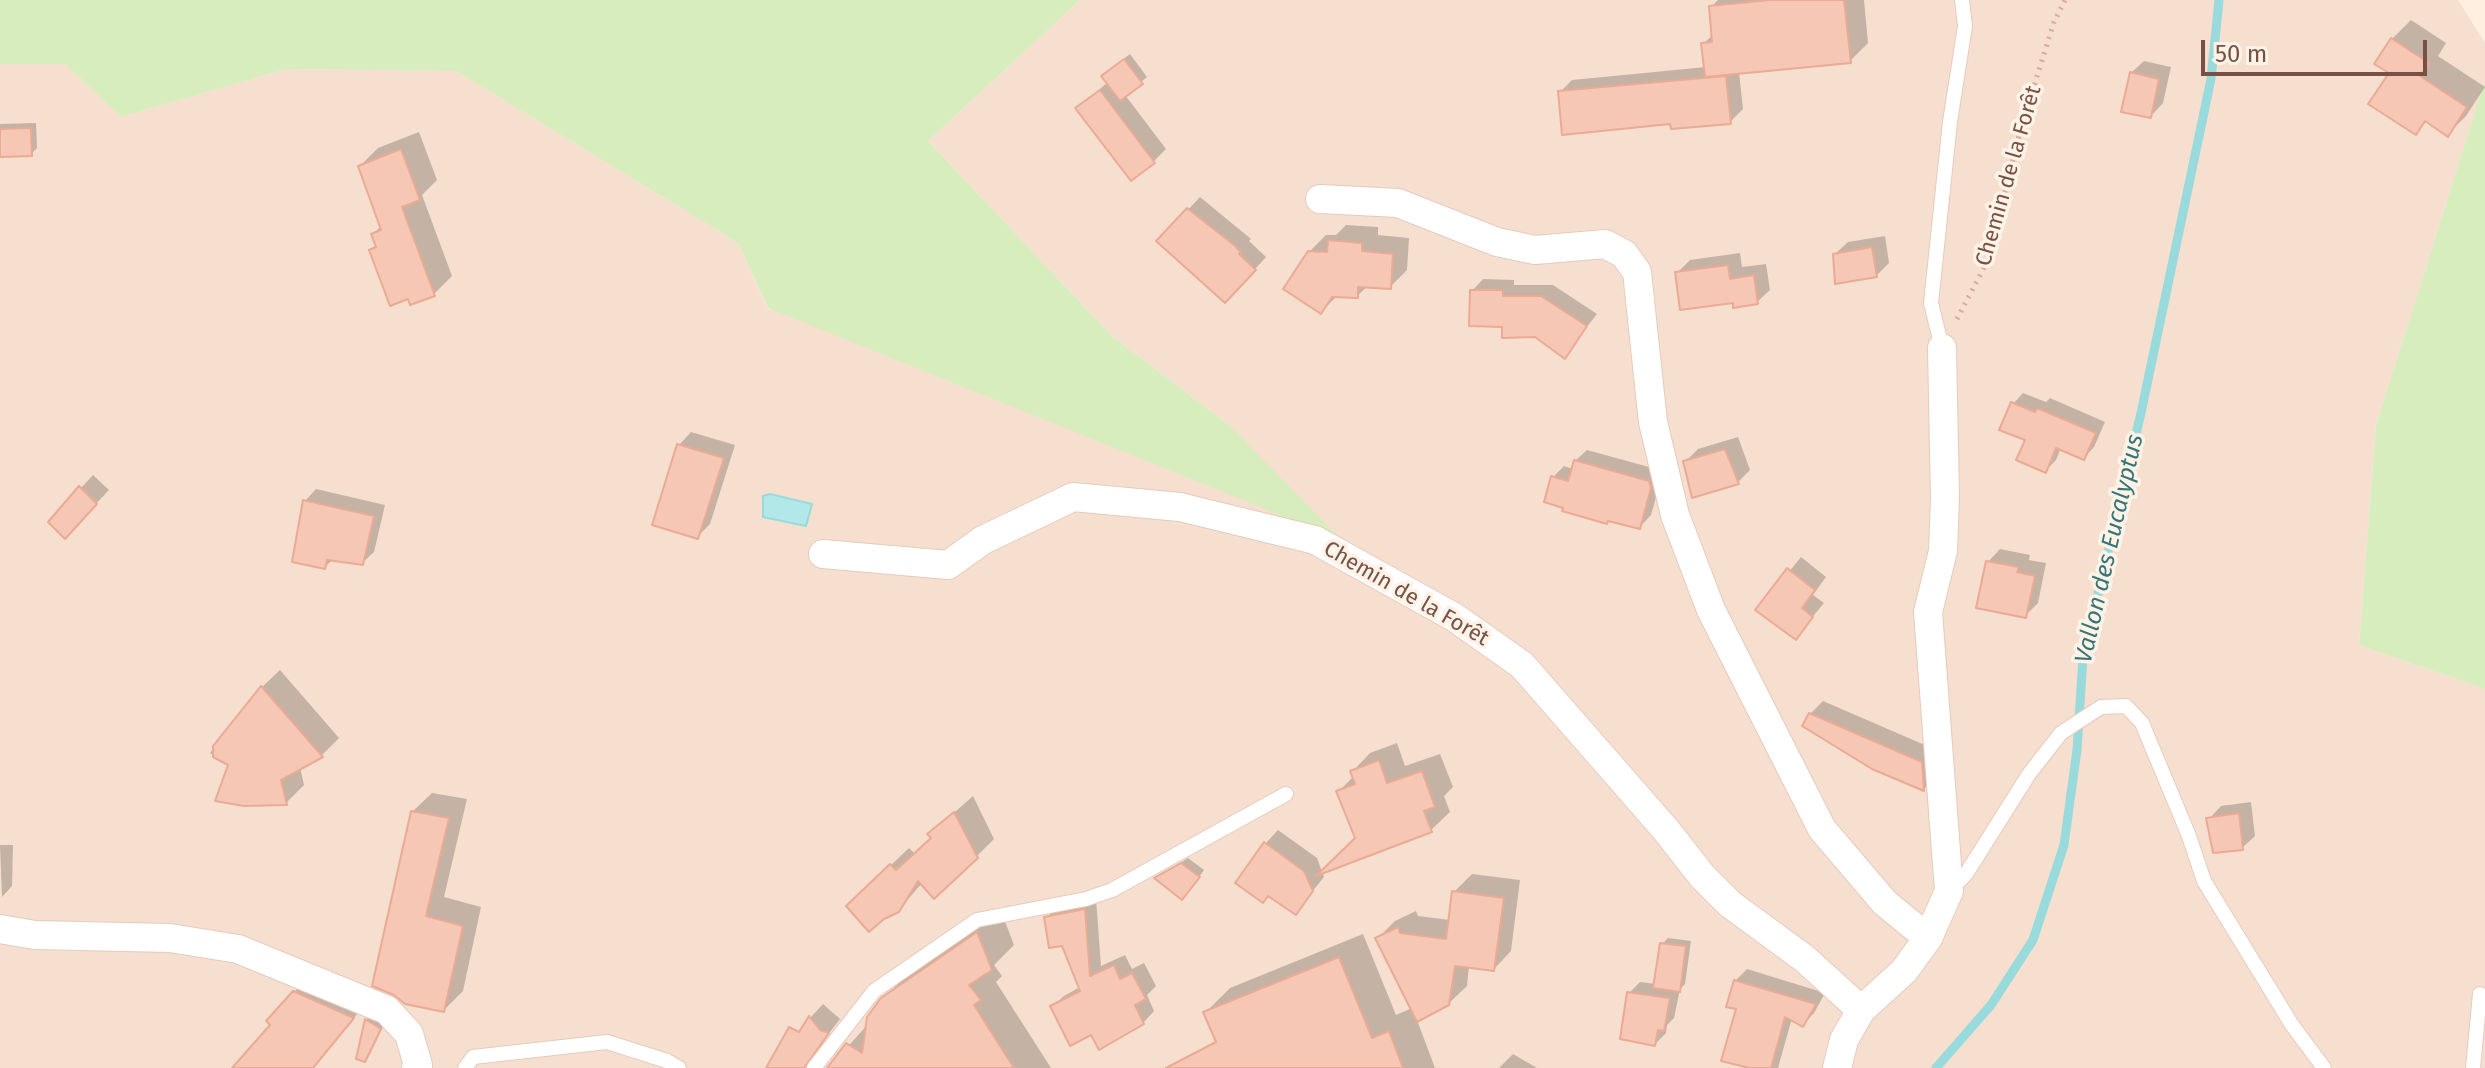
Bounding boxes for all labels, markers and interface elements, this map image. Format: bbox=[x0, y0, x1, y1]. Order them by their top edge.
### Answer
scale bar bbox=[2205, 24, 2431, 74]
text: 50 m bbox=[2215, 40, 2267, 68]
street label: Chemin de la Forêt bbox=[1971, 83, 2047, 269]
water label: Vallon des Eucalyptus bbox=[2070, 432, 2150, 666]
street label: Chemin de la Forêt bbox=[1319, 536, 1493, 652]

